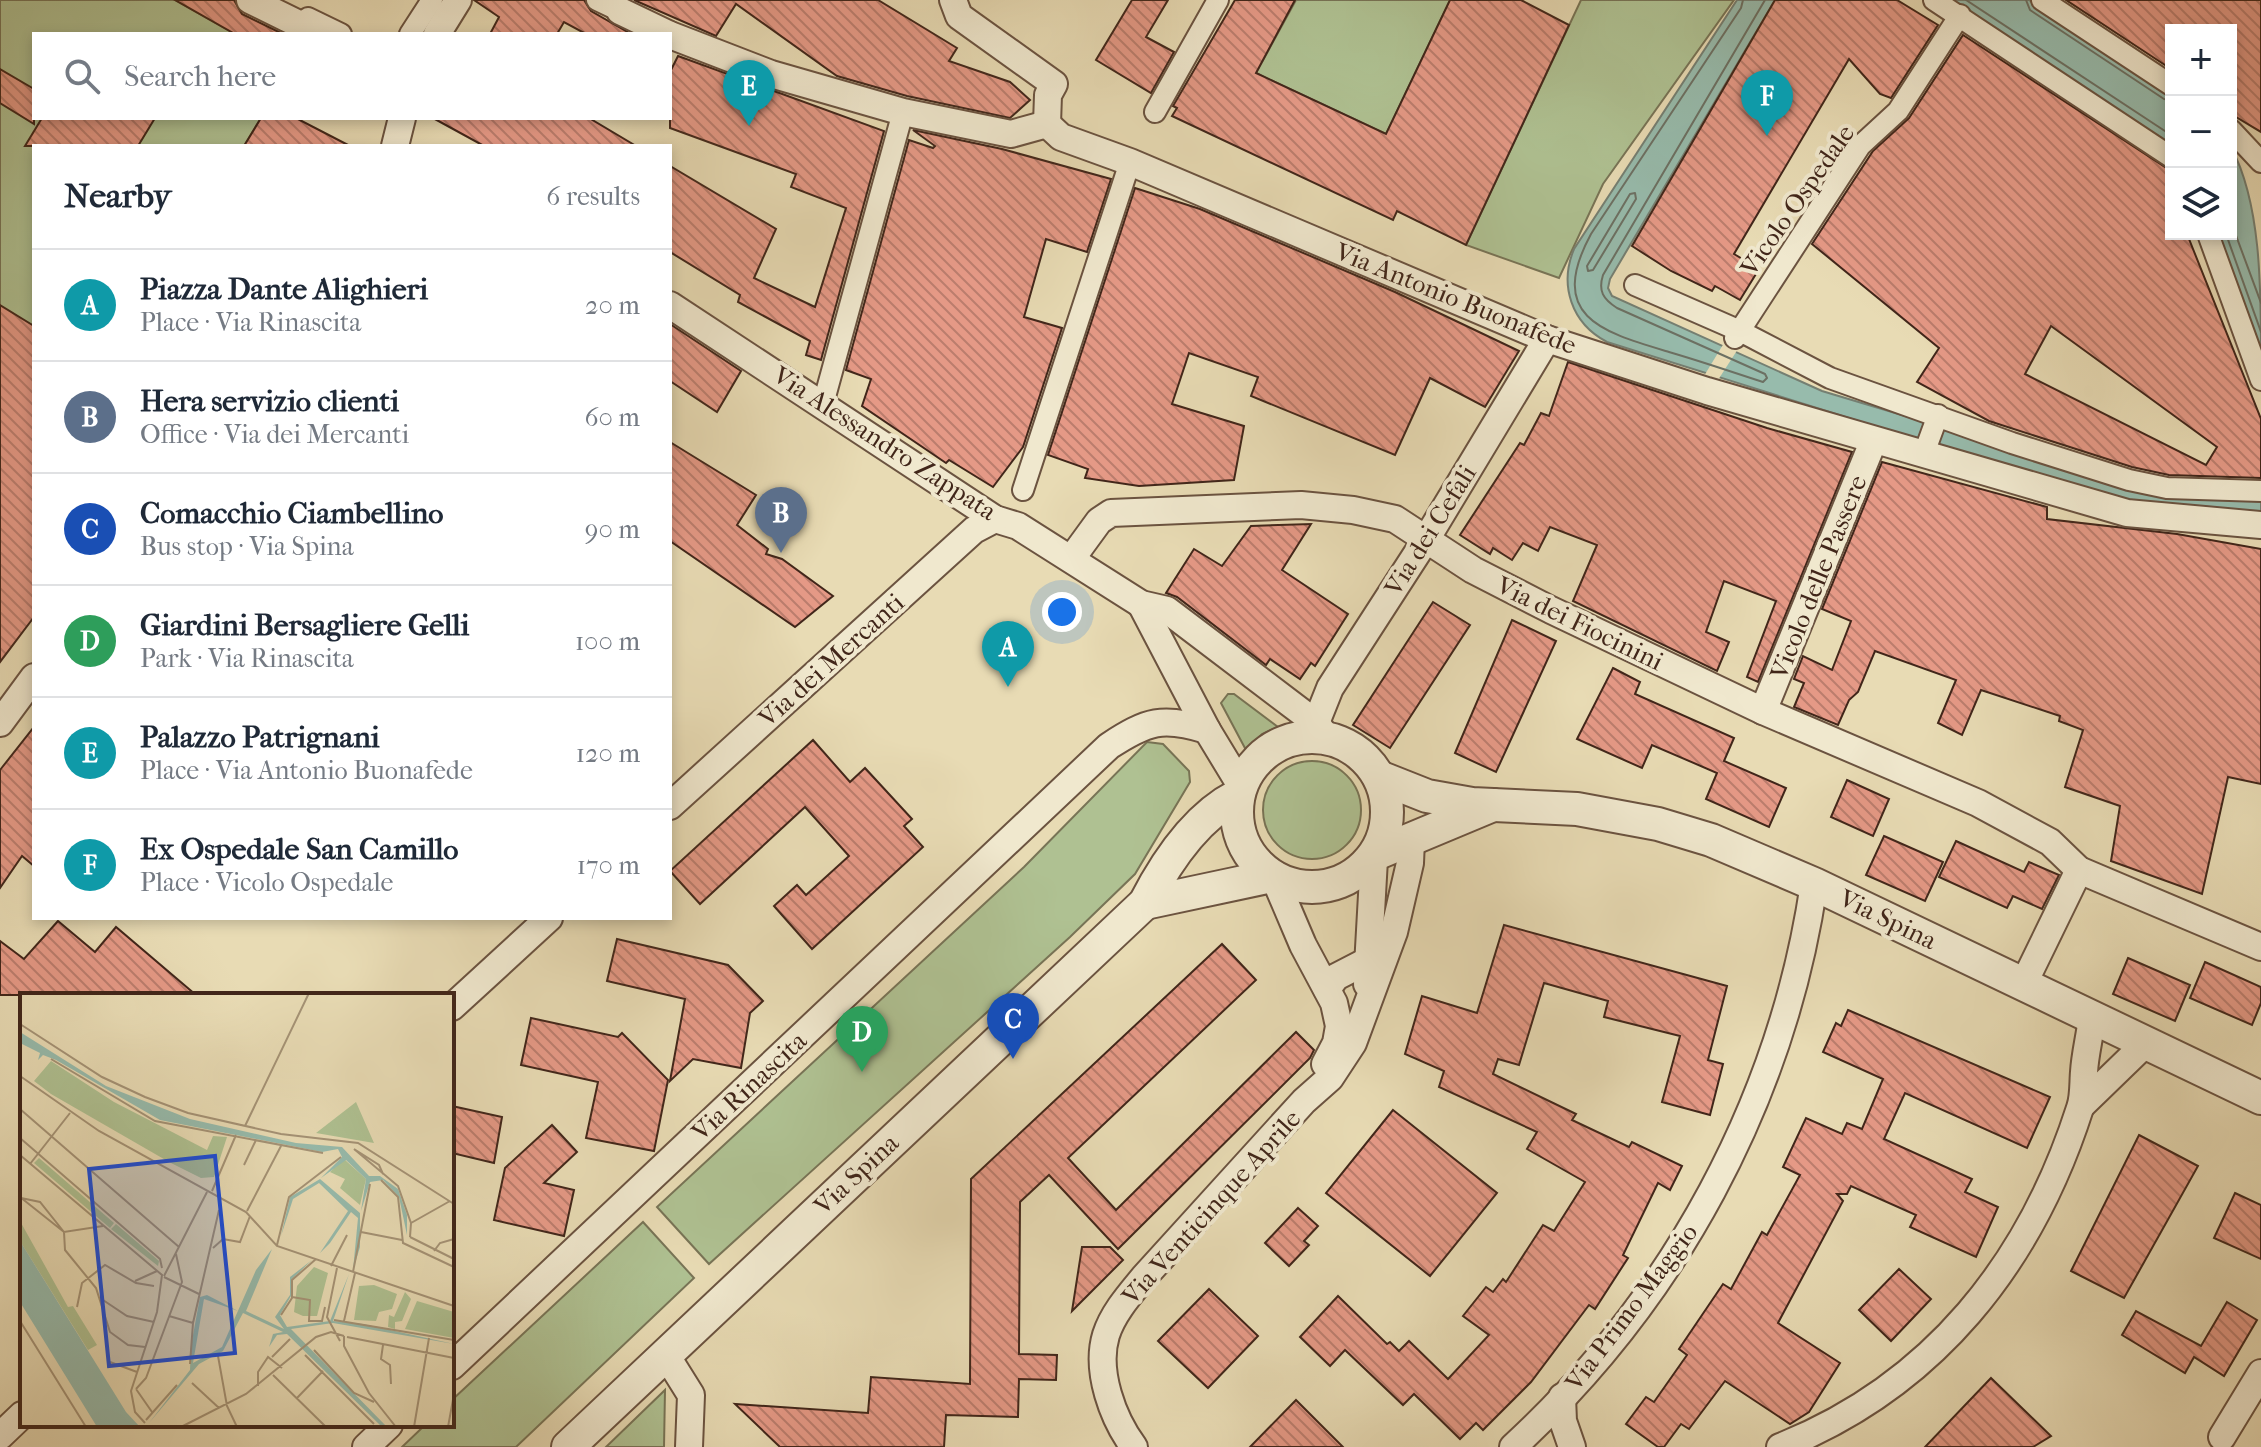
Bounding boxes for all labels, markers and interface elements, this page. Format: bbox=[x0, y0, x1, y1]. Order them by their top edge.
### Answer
map controls bbox=[2165, 24, 2237, 240]
button: + bbox=[2165, 24, 2237, 96]
search box bbox=[32, 32, 672, 120]
icon: search bbox=[60, 54, 104, 98]
text: Search here bbox=[124, 59, 276, 94]
pin: E bbox=[723, 60, 775, 126]
pin: F bbox=[1741, 70, 1793, 136]
button: − bbox=[2165, 96, 2237, 168]
street label: Vicolo Ospedale bbox=[1733, 118, 1861, 283]
button: layers bbox=[2165, 168, 2237, 240]
text: Nearby bbox=[64, 176, 171, 216]
text: 6 results bbox=[546, 181, 640, 212]
street label: Via Antonio Buonafede bbox=[1330, 236, 1581, 361]
text: Piazza Dante Alighieri bbox=[140, 272, 428, 307]
text: A bbox=[82, 290, 98, 321]
text: 20 m bbox=[585, 290, 640, 321]
text: Place · Via Rinascita bbox=[140, 307, 361, 338]
street label: Via Alessandro Zappata bbox=[766, 359, 1003, 528]
text: Hera servizio clienti bbox=[140, 384, 399, 419]
text: B bbox=[82, 402, 98, 433]
text: 60 m bbox=[584, 402, 640, 433]
text: Office · Via dei Mercanti bbox=[140, 419, 409, 450]
street label: Via dei Cefali bbox=[1377, 459, 1483, 602]
street label: Vicolo delle Passere bbox=[1763, 470, 1874, 685]
pin: B bbox=[755, 487, 807, 553]
text: Comacchio Ciambellino bbox=[140, 496, 443, 531]
text: C bbox=[81, 514, 99, 545]
text: 90 m bbox=[585, 514, 640, 545]
text: Bus stop · Via Spina bbox=[140, 531, 354, 562]
street label: Via dei Fiocinini bbox=[1490, 569, 1669, 677]
street label: Via dei Mercanti bbox=[751, 587, 911, 734]
your location bbox=[1042, 592, 1082, 632]
text: Giardini Bersagliere Gelli bbox=[140, 608, 469, 643]
pin: A bbox=[982, 621, 1034, 687]
text: D bbox=[80, 626, 100, 657]
text: 100 m bbox=[575, 626, 640, 657]
text: Park · Via Rinascita bbox=[140, 643, 354, 674]
text: Palazzo Patrignani bbox=[140, 720, 380, 755]
text: E bbox=[82, 738, 98, 769]
text: 120 m bbox=[576, 738, 640, 769]
text: Place · Via Antonio Buonafede bbox=[140, 755, 473, 786]
text: Ex Ospedale San Camillo bbox=[140, 832, 459, 867]
text: F bbox=[83, 850, 97, 881]
text: 170 m bbox=[577, 850, 640, 881]
text: Place · Vicolo Ospedale bbox=[140, 867, 393, 898]
street label: Via Spina bbox=[1833, 882, 1942, 957]
inset map bbox=[20, 993, 454, 1427]
pin: C bbox=[987, 993, 1039, 1059]
pin: D bbox=[836, 1006, 888, 1072]
street label: Via Rinascita bbox=[685, 1025, 814, 1148]
street label: Via Venticinque Aprile bbox=[1115, 1103, 1307, 1312]
street label: Via Spina bbox=[807, 1127, 906, 1222]
street label: Via Primo Maggio bbox=[1558, 1218, 1704, 1398]

